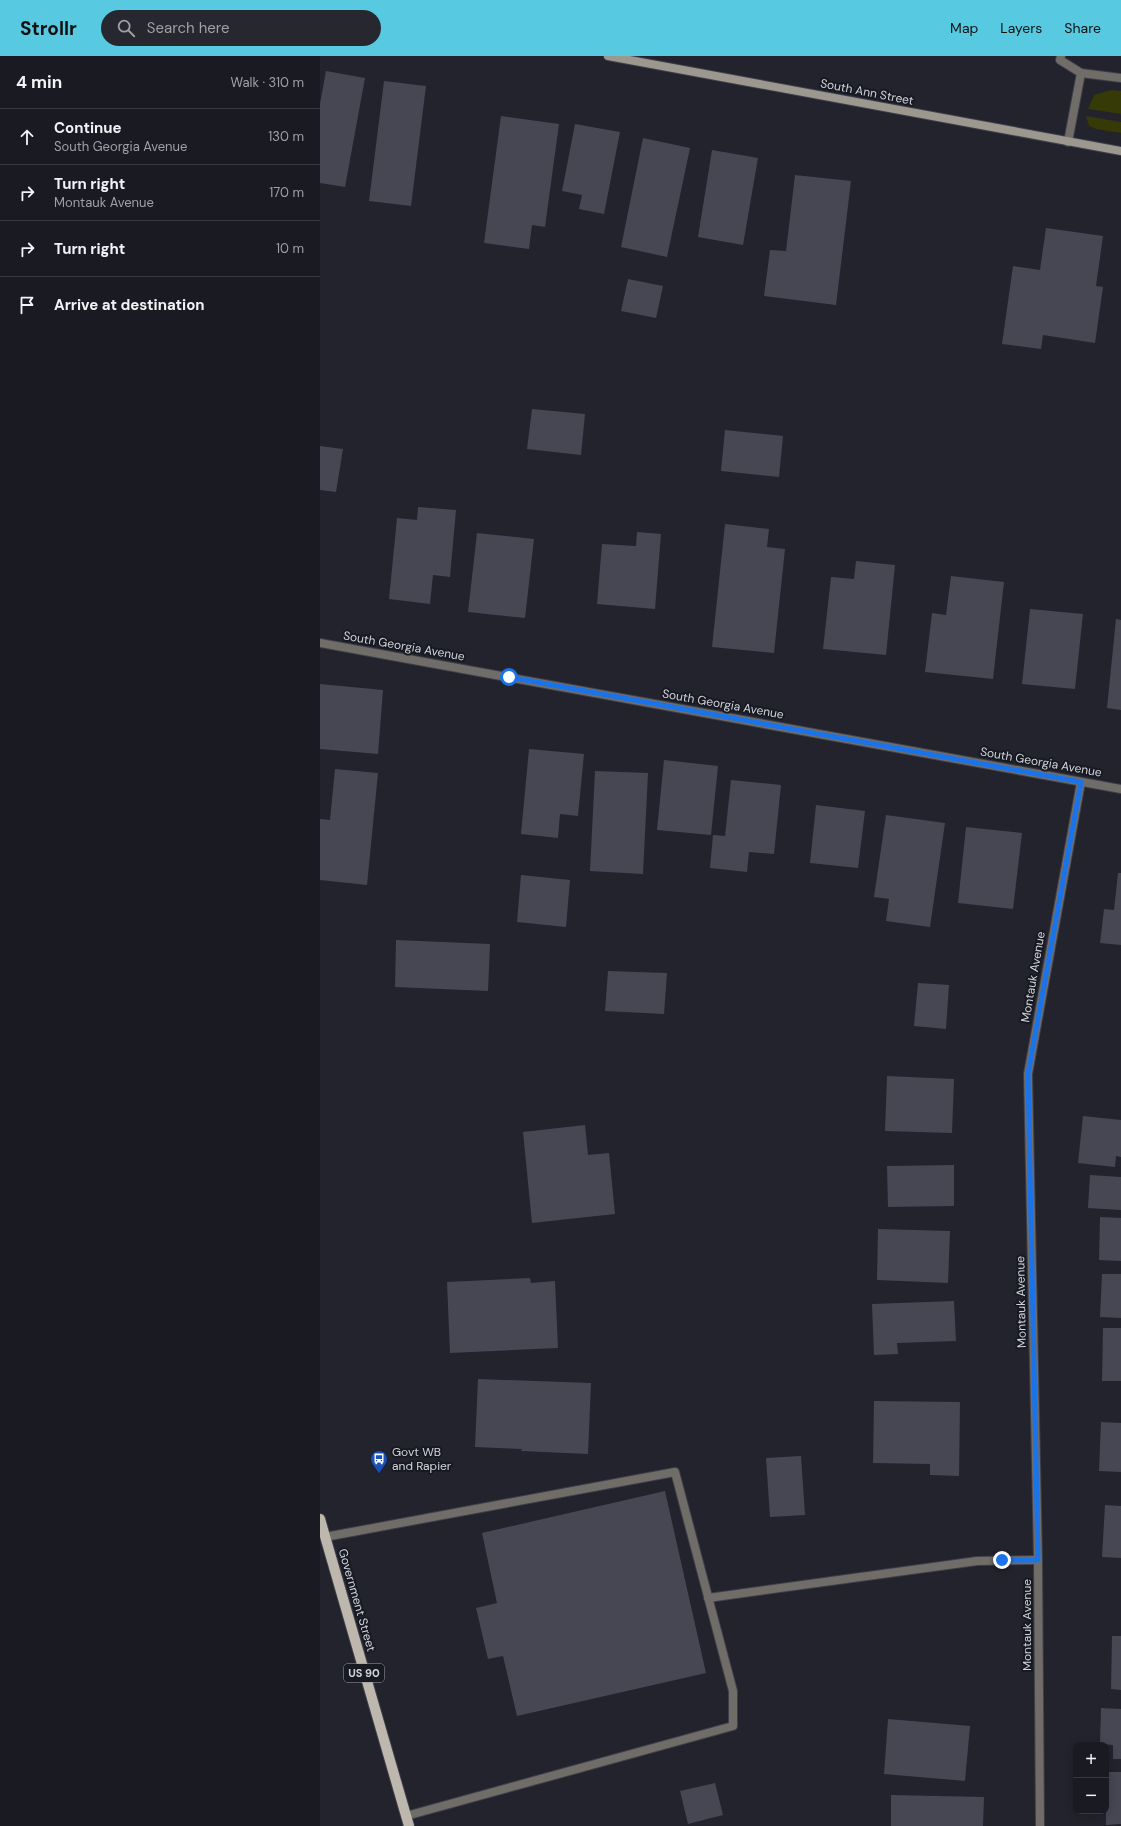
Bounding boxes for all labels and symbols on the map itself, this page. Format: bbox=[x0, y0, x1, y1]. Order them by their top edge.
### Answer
street label: South Ann Street bbox=[819, 75, 915, 109]
street label: South Georgia Avenue bbox=[342, 627, 466, 665]
route start bbox=[500, 668, 518, 686]
street label: South Georgia Avenue bbox=[661, 685, 785, 723]
street label: South Georgia Avenue bbox=[979, 743, 1103, 781]
street label: Montauk Avenue bbox=[1017, 930, 1049, 1024]
street label: Montauk Avenue bbox=[1012, 1256, 1030, 1348]
place label: Govt WB and Rapier bbox=[392, 1444, 452, 1474]
bus stop icon: Govt WB and Rapier bbox=[369, 1449, 389, 1474]
street label: Government Street bbox=[335, 1547, 379, 1654]
route end bbox=[993, 1551, 1011, 1569]
street label: Montauk Avenue bbox=[1019, 1579, 1035, 1671]
road number: US 90 bbox=[344, 1664, 384, 1682]

